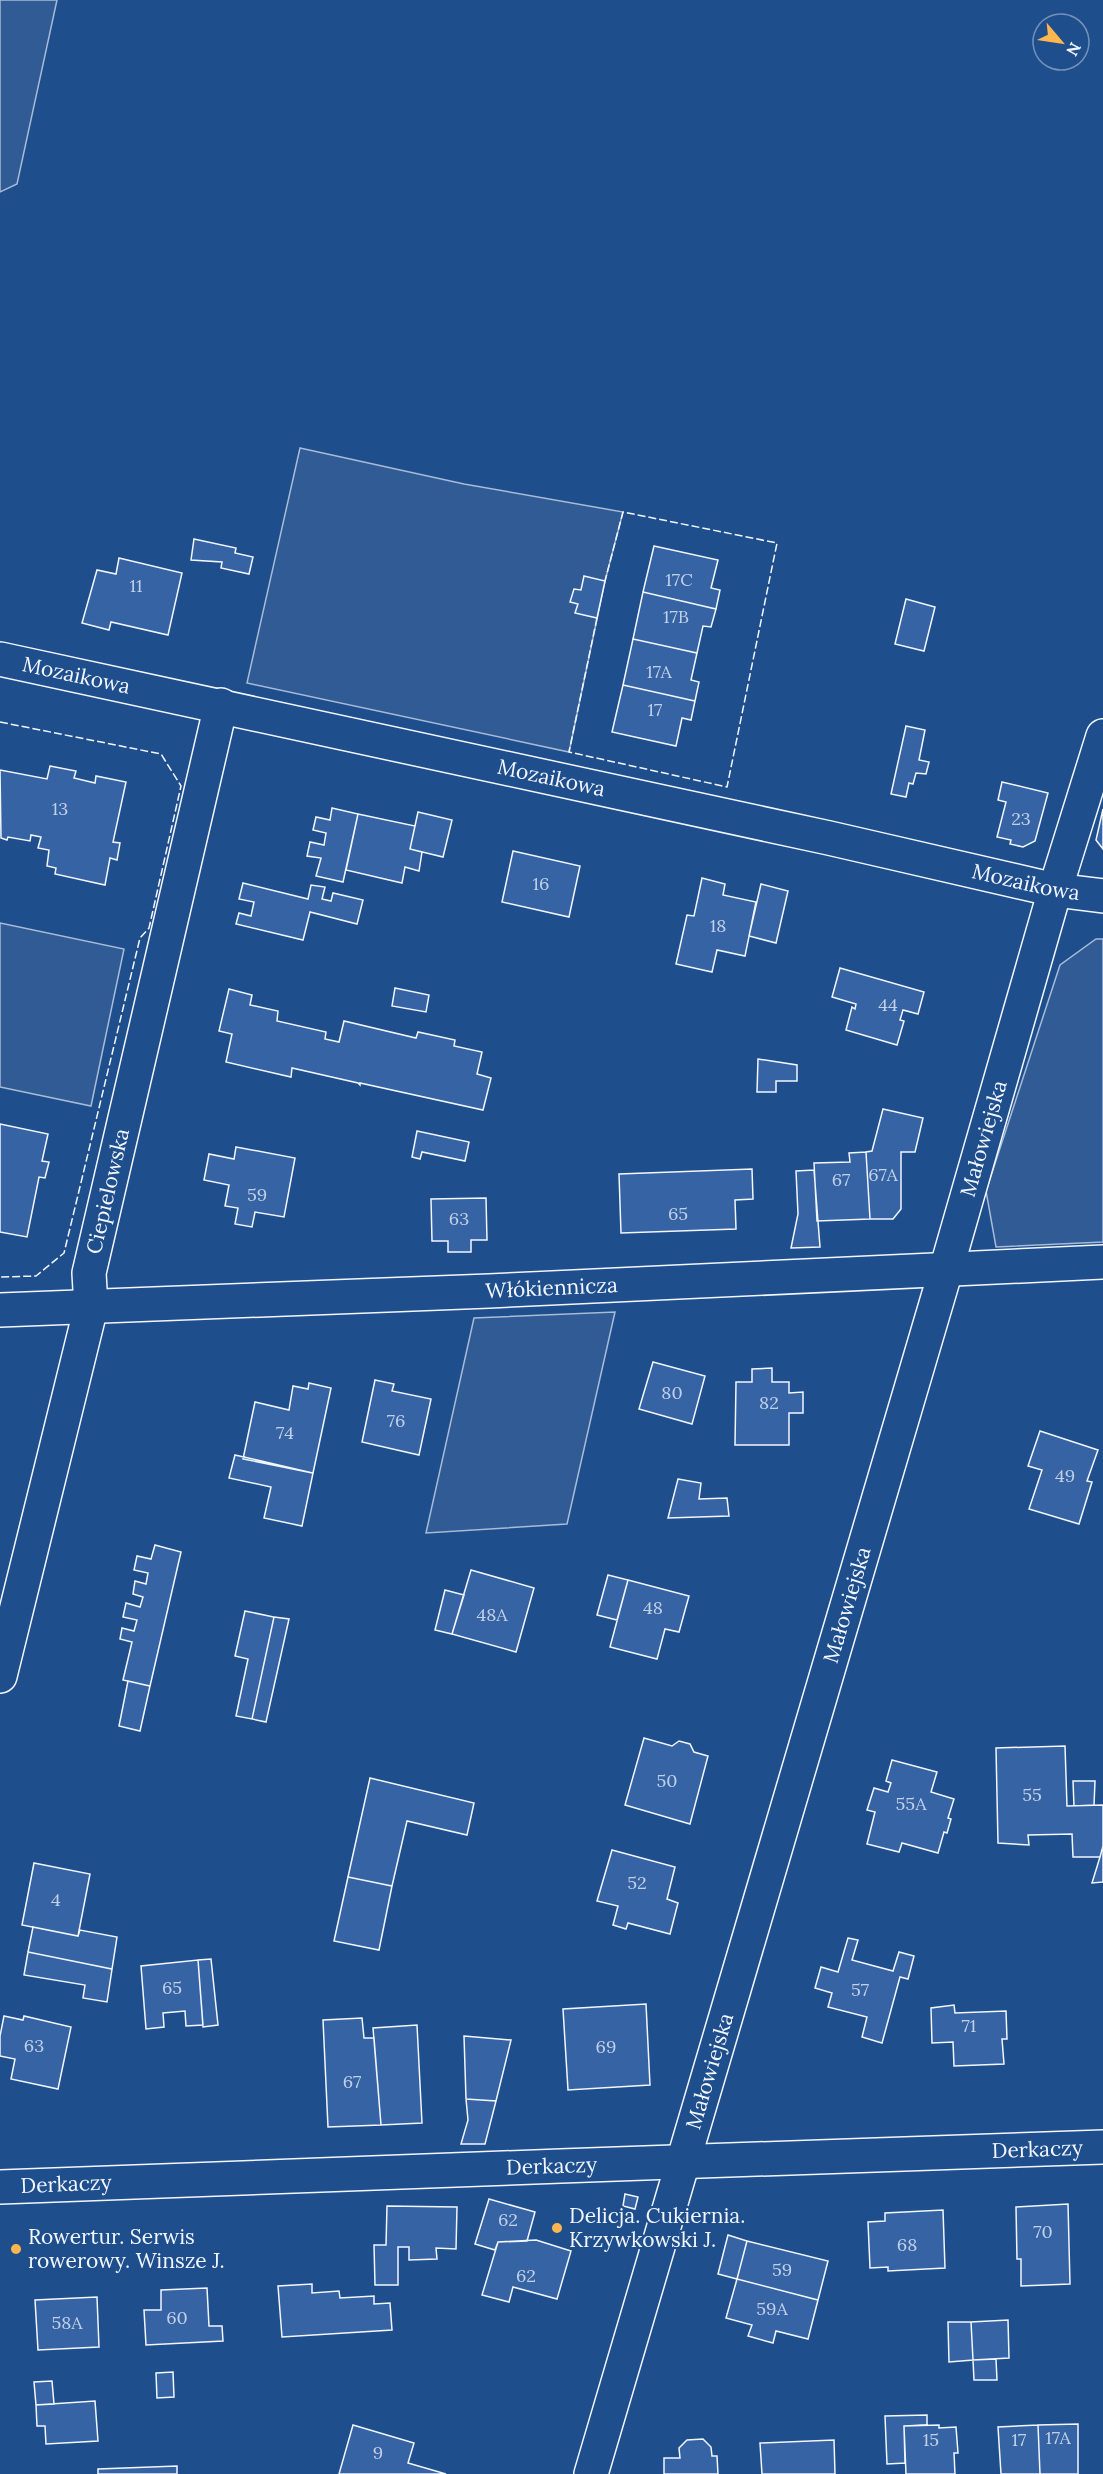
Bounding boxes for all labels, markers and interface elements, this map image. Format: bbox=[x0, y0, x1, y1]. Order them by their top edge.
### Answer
north arrow bbox=[1031, 12, 1091, 72]
text: N bbox=[1062, 39, 1086, 60]
house number: 17C bbox=[665, 568, 693, 591]
house number: 11 bbox=[129, 574, 143, 597]
house number: 17B bbox=[663, 605, 689, 628]
street label: Mozaikowa bbox=[20, 650, 133, 700]
house number: 17A bbox=[646, 660, 673, 683]
house number: 17 bbox=[648, 698, 662, 721]
street label: Mozaikowa bbox=[495, 753, 608, 802]
house number: 13 bbox=[52, 797, 68, 820]
house number: 23 bbox=[1011, 807, 1031, 830]
street label: Mozaikowa bbox=[969, 857, 1081, 906]
house number: 16 bbox=[533, 872, 549, 895]
house number: 18 bbox=[710, 914, 726, 937]
house number: 44 bbox=[878, 993, 898, 1016]
street label: Małowiejska bbox=[954, 1077, 1013, 1200]
street label: Ciepielowska bbox=[80, 1125, 135, 1257]
house number: 67A bbox=[868, 1163, 898, 1186]
house number: 67 bbox=[832, 1168, 850, 1191]
house number: 59 bbox=[247, 1183, 267, 1206]
house number: 65 bbox=[668, 1202, 688, 1225]
house number: 63 bbox=[449, 1207, 469, 1230]
street label: Włókiennicza bbox=[485, 1271, 619, 1304]
house number: 80 bbox=[661, 1381, 683, 1404]
house number: 82 bbox=[759, 1391, 779, 1414]
house number: 76 bbox=[387, 1409, 405, 1432]
house number: 74 bbox=[276, 1421, 294, 1444]
house number: 49 bbox=[1055, 1464, 1075, 1487]
street label: Małowiejska bbox=[817, 1543, 877, 1666]
house number: 48 bbox=[643, 1596, 663, 1619]
house number: 48A bbox=[476, 1603, 508, 1626]
house number: 50 bbox=[657, 1769, 678, 1792]
house number: 55 bbox=[1022, 1783, 1042, 1806]
house number: 55A bbox=[896, 1792, 927, 1815]
house number: 52 bbox=[627, 1871, 647, 1894]
house number: 4 bbox=[51, 1888, 61, 1911]
house number: 65 bbox=[162, 1976, 182, 1999]
house number: 57 bbox=[851, 1978, 869, 2001]
street label: Małowiejska bbox=[679, 2009, 739, 2132]
house number: 71 bbox=[962, 2014, 976, 2037]
house number: 63 bbox=[24, 2034, 44, 2057]
house number: 69 bbox=[596, 2035, 616, 2058]
house number: 67 bbox=[343, 2070, 361, 2093]
street label: Derkaczy bbox=[991, 2134, 1083, 2164]
street label: Derkaczy bbox=[506, 2151, 598, 2181]
street label: Derkaczy bbox=[20, 2168, 112, 2199]
place label: Delicja. Cukiernia. Krzywkowski J. bbox=[569, 2202, 745, 2253]
house number: 62 bbox=[498, 2208, 518, 2231]
house number: 70 bbox=[1033, 2220, 1053, 2243]
marker: Delicja. Cukiernia. Krzywkowski J. bbox=[550, 2221, 564, 2235]
place label: Rowertur. Serwis rowerowy. Winsze J. bbox=[28, 2223, 225, 2274]
house number: 68 bbox=[897, 2233, 917, 2256]
marker: Rowertur. Serwis rowerowy. Winsze J. bbox=[9, 2242, 23, 2256]
house number: 59 bbox=[772, 2258, 792, 2281]
house number: 62 bbox=[516, 2264, 536, 2287]
house number: 59A bbox=[756, 2297, 788, 2320]
house number: 60 bbox=[166, 2306, 188, 2329]
house number: 58A bbox=[51, 2311, 83, 2334]
house number: 17A bbox=[1045, 2426, 1072, 2449]
house number: 15 bbox=[923, 2428, 939, 2451]
house number: 17 bbox=[1012, 2428, 1026, 2451]
house number: 9 bbox=[373, 2441, 383, 2464]

